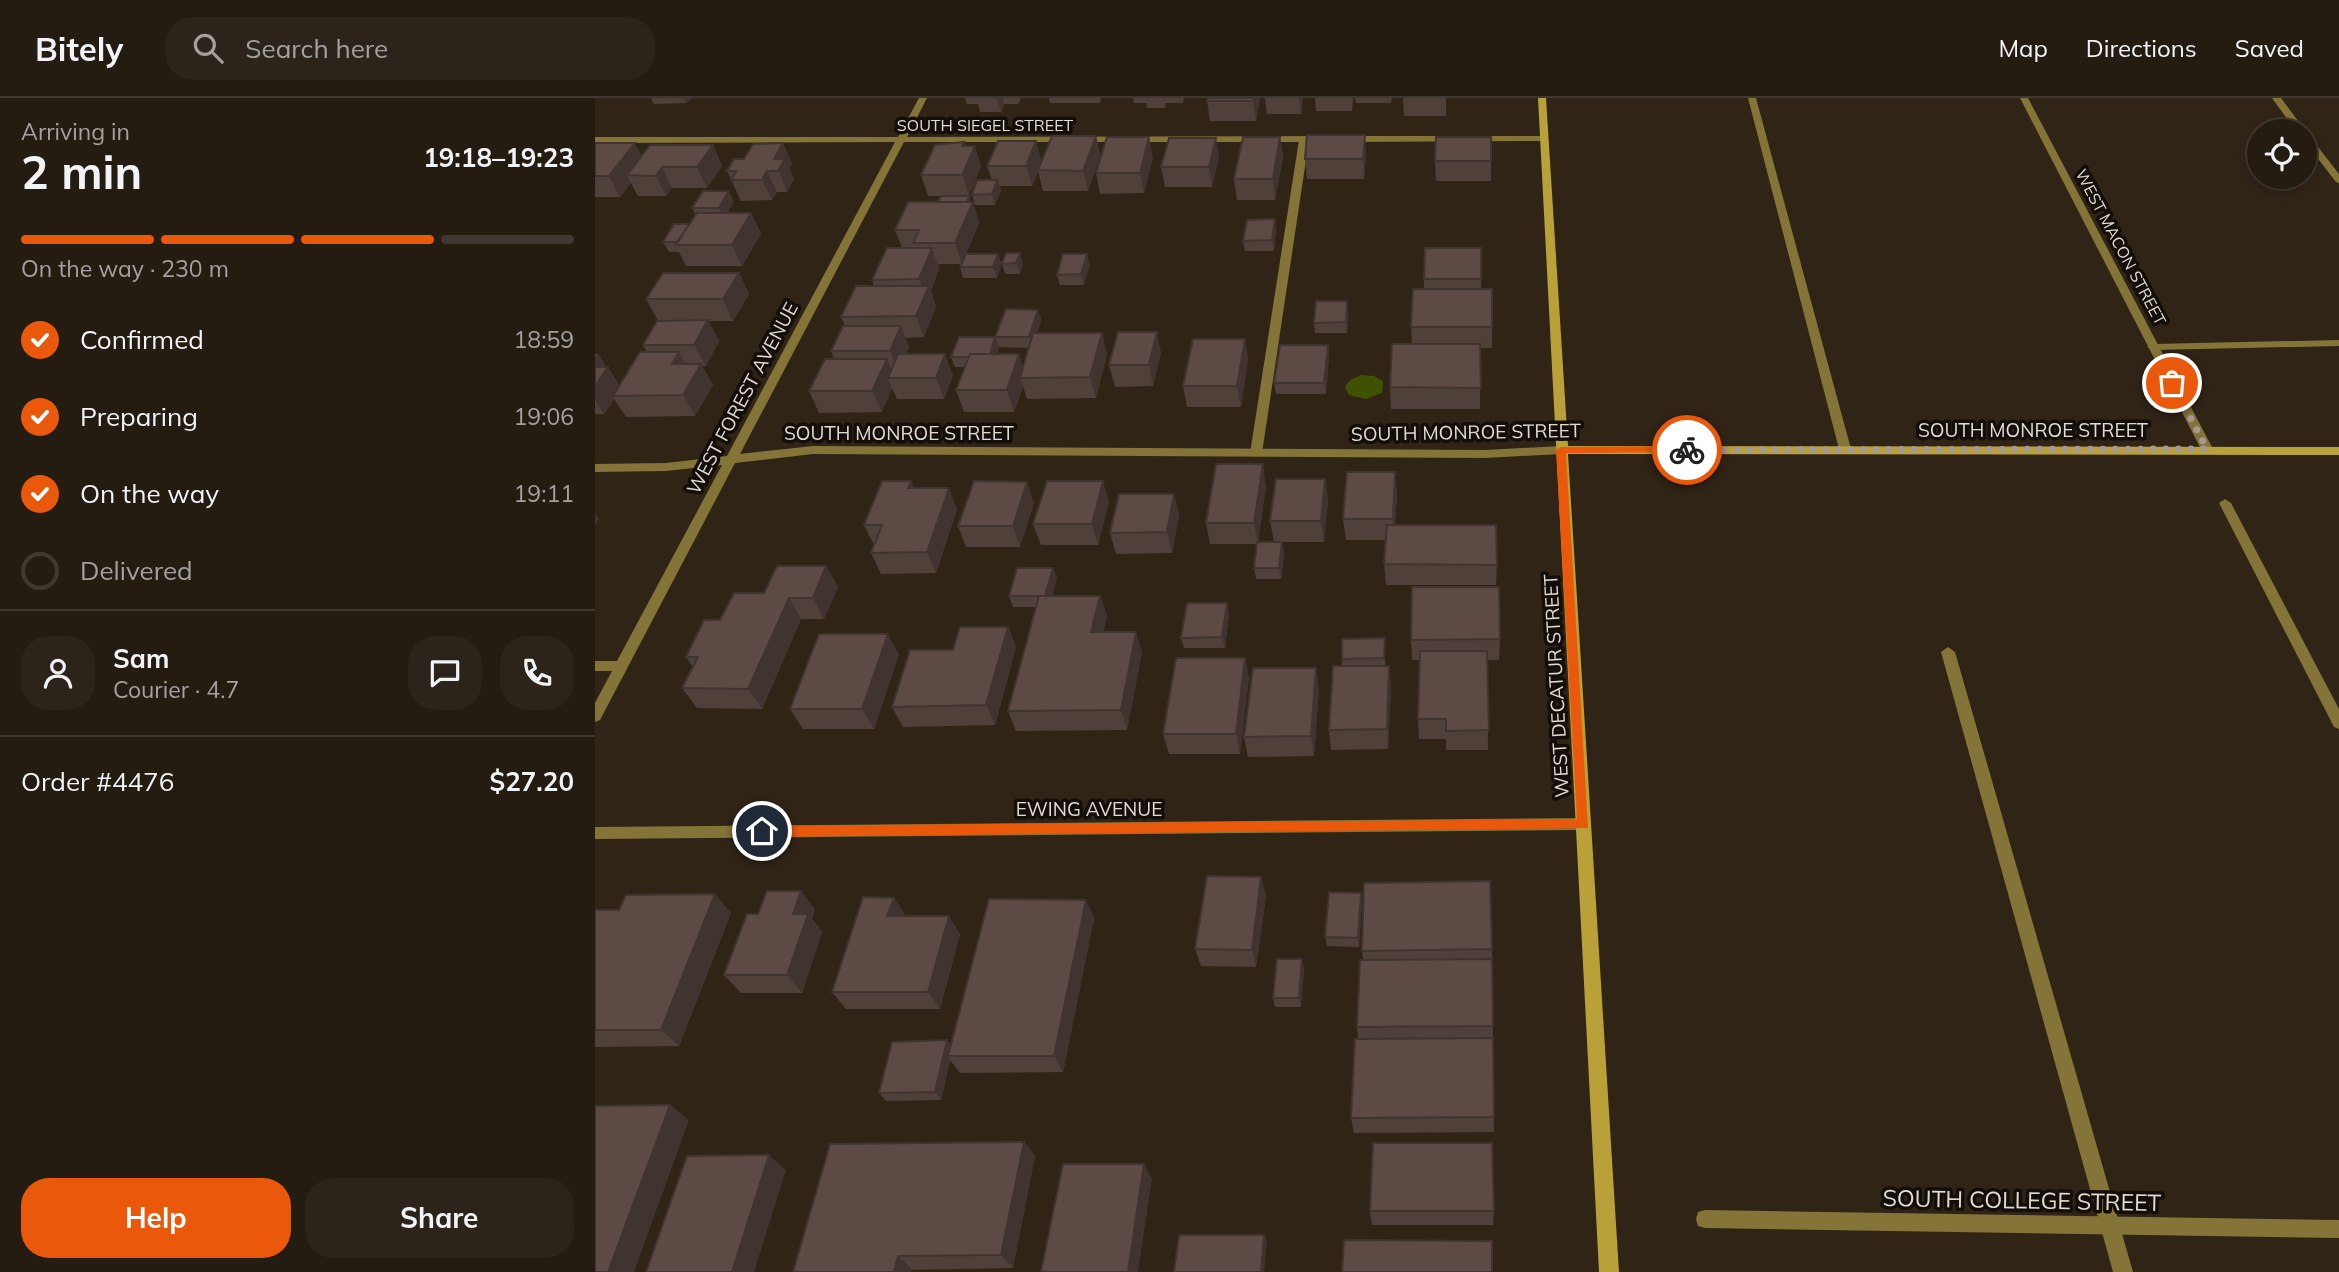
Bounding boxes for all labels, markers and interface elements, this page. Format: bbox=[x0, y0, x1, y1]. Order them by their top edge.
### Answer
search box bbox=[165, 17, 655, 80]
text: Bitely bbox=[35, 28, 123, 69]
icon: search bbox=[189, 29, 227, 67]
text: Search here bbox=[245, 32, 388, 65]
text: Map bbox=[1998, 33, 2048, 63]
text: Directions bbox=[2086, 33, 2197, 63]
text: Saved bbox=[2235, 33, 2304, 63]
street label: SOUTH SIEGEL STREET bbox=[897, 115, 1073, 135]
text: Arriving in bbox=[21, 117, 130, 146]
map controls bbox=[2247, 119, 2317, 189]
button: locate bbox=[2247, 119, 2317, 189]
text: 19:18–19:23 bbox=[423, 141, 574, 174]
text: 2 min bbox=[21, 143, 142, 201]
street label: WEST MACON STREET bbox=[2071, 166, 2171, 329]
text: On the way · 230 m bbox=[21, 254, 229, 283]
street label: WEST FOREST AVENUE bbox=[681, 298, 803, 498]
icon: check bbox=[21, 321, 59, 359]
text: Confirmed bbox=[80, 323, 204, 356]
text: 18:59 bbox=[514, 325, 574, 354]
pin bbox=[2142, 353, 2202, 413]
icon: bag bbox=[2153, 364, 2191, 402]
icon: check bbox=[21, 398, 59, 436]
text: Preparing bbox=[80, 400, 198, 433]
text: 19:06 bbox=[514, 402, 574, 431]
courier bbox=[1652, 415, 1722, 485]
street label: SOUTH MONROE STREET bbox=[1351, 418, 1582, 446]
street label: SOUTH MONROE STREET bbox=[1918, 418, 2149, 442]
street label: SOUTH MONROE STREET bbox=[784, 421, 1015, 445]
icon: bike bbox=[1668, 431, 1706, 469]
icon: check bbox=[21, 475, 59, 513]
text: On the way bbox=[80, 477, 219, 510]
text: 19:11 bbox=[514, 479, 574, 508]
text: Delivered bbox=[80, 554, 193, 587]
street label: WEST DECATUR STREET bbox=[1538, 573, 1574, 798]
button: person bbox=[21, 636, 95, 710]
button: chat bbox=[408, 636, 482, 710]
button: phone bbox=[500, 636, 574, 710]
text: Sam bbox=[113, 642, 169, 675]
text: Courier · 4.7 bbox=[113, 675, 239, 704]
text: Order #4476 bbox=[21, 765, 174, 798]
text: $27.20 bbox=[490, 765, 574, 798]
street label: EWING AVENUE bbox=[1016, 797, 1162, 821]
pin bbox=[732, 801, 792, 861]
icon: home bbox=[743, 812, 781, 850]
button: Help bbox=[21, 1178, 291, 1258]
button: Share bbox=[305, 1178, 574, 1258]
street label: SOUTH COLLEGE STREET bbox=[1882, 1183, 2162, 1217]

